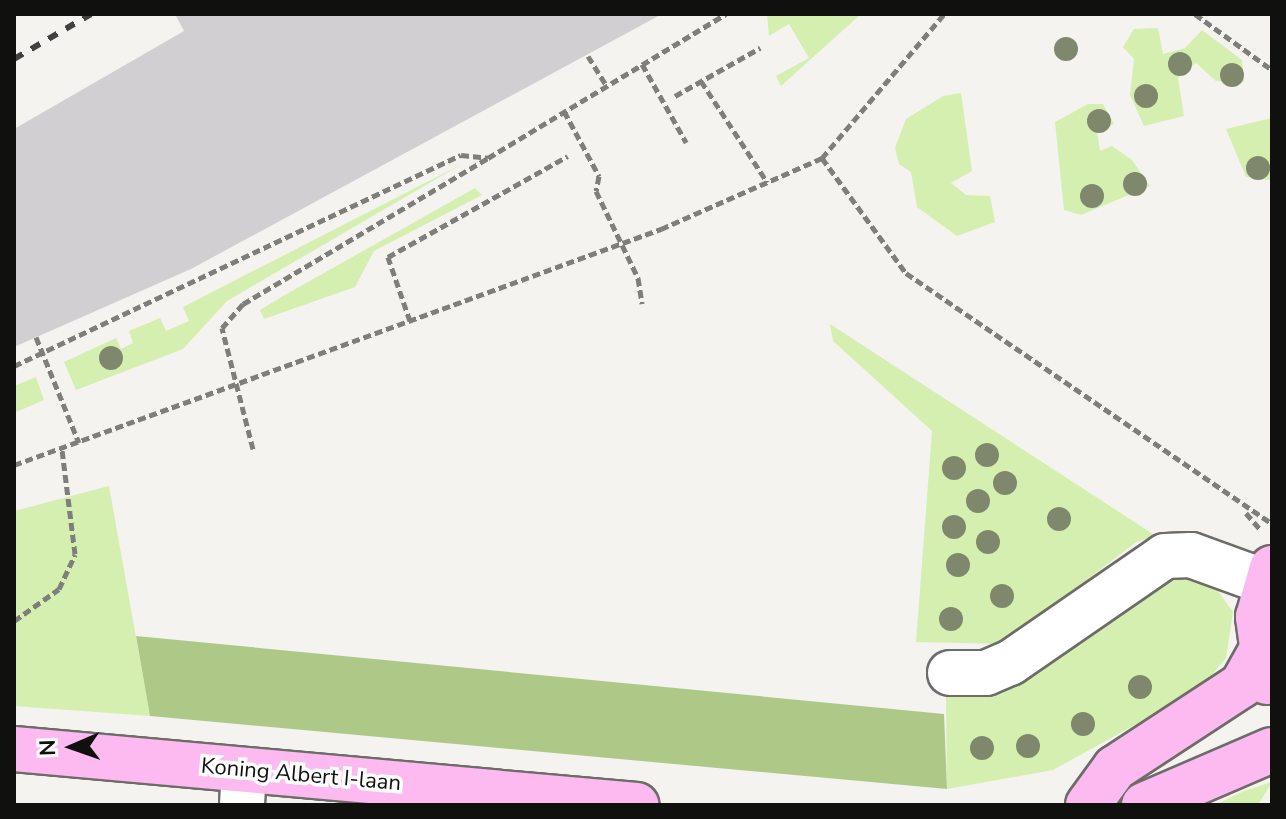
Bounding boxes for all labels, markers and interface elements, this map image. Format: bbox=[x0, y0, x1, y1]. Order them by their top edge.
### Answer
north arrow bbox=[32, 707, 112, 787]
text: N bbox=[33, 739, 63, 757]
street label: Koning Albert I-laan bbox=[200, 753, 402, 797]

